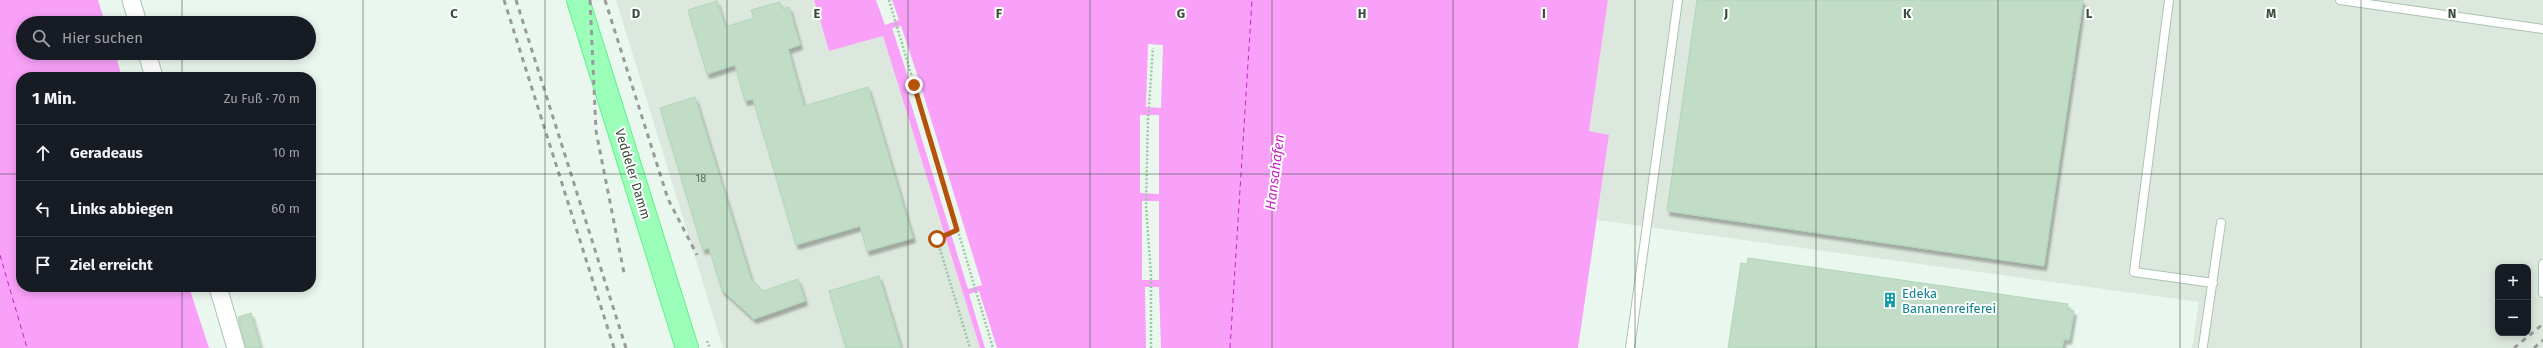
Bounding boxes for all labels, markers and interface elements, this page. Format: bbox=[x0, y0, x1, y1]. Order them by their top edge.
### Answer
text: C bbox=[450, 6, 458, 21]
text: D bbox=[632, 6, 641, 21]
text: E bbox=[814, 6, 821, 21]
text: F bbox=[996, 6, 1003, 21]
text: G bbox=[1177, 6, 1185, 21]
text: H bbox=[1358, 6, 1366, 21]
text: I bbox=[1542, 6, 1546, 21]
text: J bbox=[1723, 6, 1728, 21]
text: K bbox=[1903, 6, 1912, 21]
text: L bbox=[2086, 6, 2093, 21]
text: M bbox=[2266, 6, 2276, 21]
text: N bbox=[2448, 6, 2456, 21]
search box bbox=[16, 16, 316, 60]
icon: search bbox=[30, 27, 52, 49]
text: Hier suchen bbox=[62, 29, 143, 47]
route end bbox=[905, 76, 923, 94]
text: 1 Min. bbox=[32, 88, 76, 109]
text: Zu Fuß · 70 m bbox=[224, 91, 300, 106]
street label: Veddeler Damm bbox=[612, 127, 654, 221]
water label: Hansahafen bbox=[1262, 133, 1288, 211]
icon: ahead bbox=[32, 142, 54, 164]
text: Geradeaus bbox=[70, 144, 143, 162]
text: 10 m bbox=[273, 145, 300, 160]
house number: 18 bbox=[696, 172, 706, 185]
icon: left bbox=[32, 198, 54, 220]
text: Links abbiegen bbox=[70, 200, 173, 218]
text: 60 m bbox=[271, 201, 300, 216]
route start bbox=[928, 230, 946, 248]
icon: arrive bbox=[32, 254, 54, 276]
text: Ziel erreicht bbox=[70, 256, 153, 274]
map controls bbox=[2495, 264, 2531, 336]
button: + bbox=[2495, 264, 2531, 300]
place label: Edeka Bananenreiferei bbox=[1902, 286, 1996, 316]
building icon: Edeka Bananenreiferei bbox=[1881, 291, 1899, 309]
button: − bbox=[2495, 300, 2531, 336]

